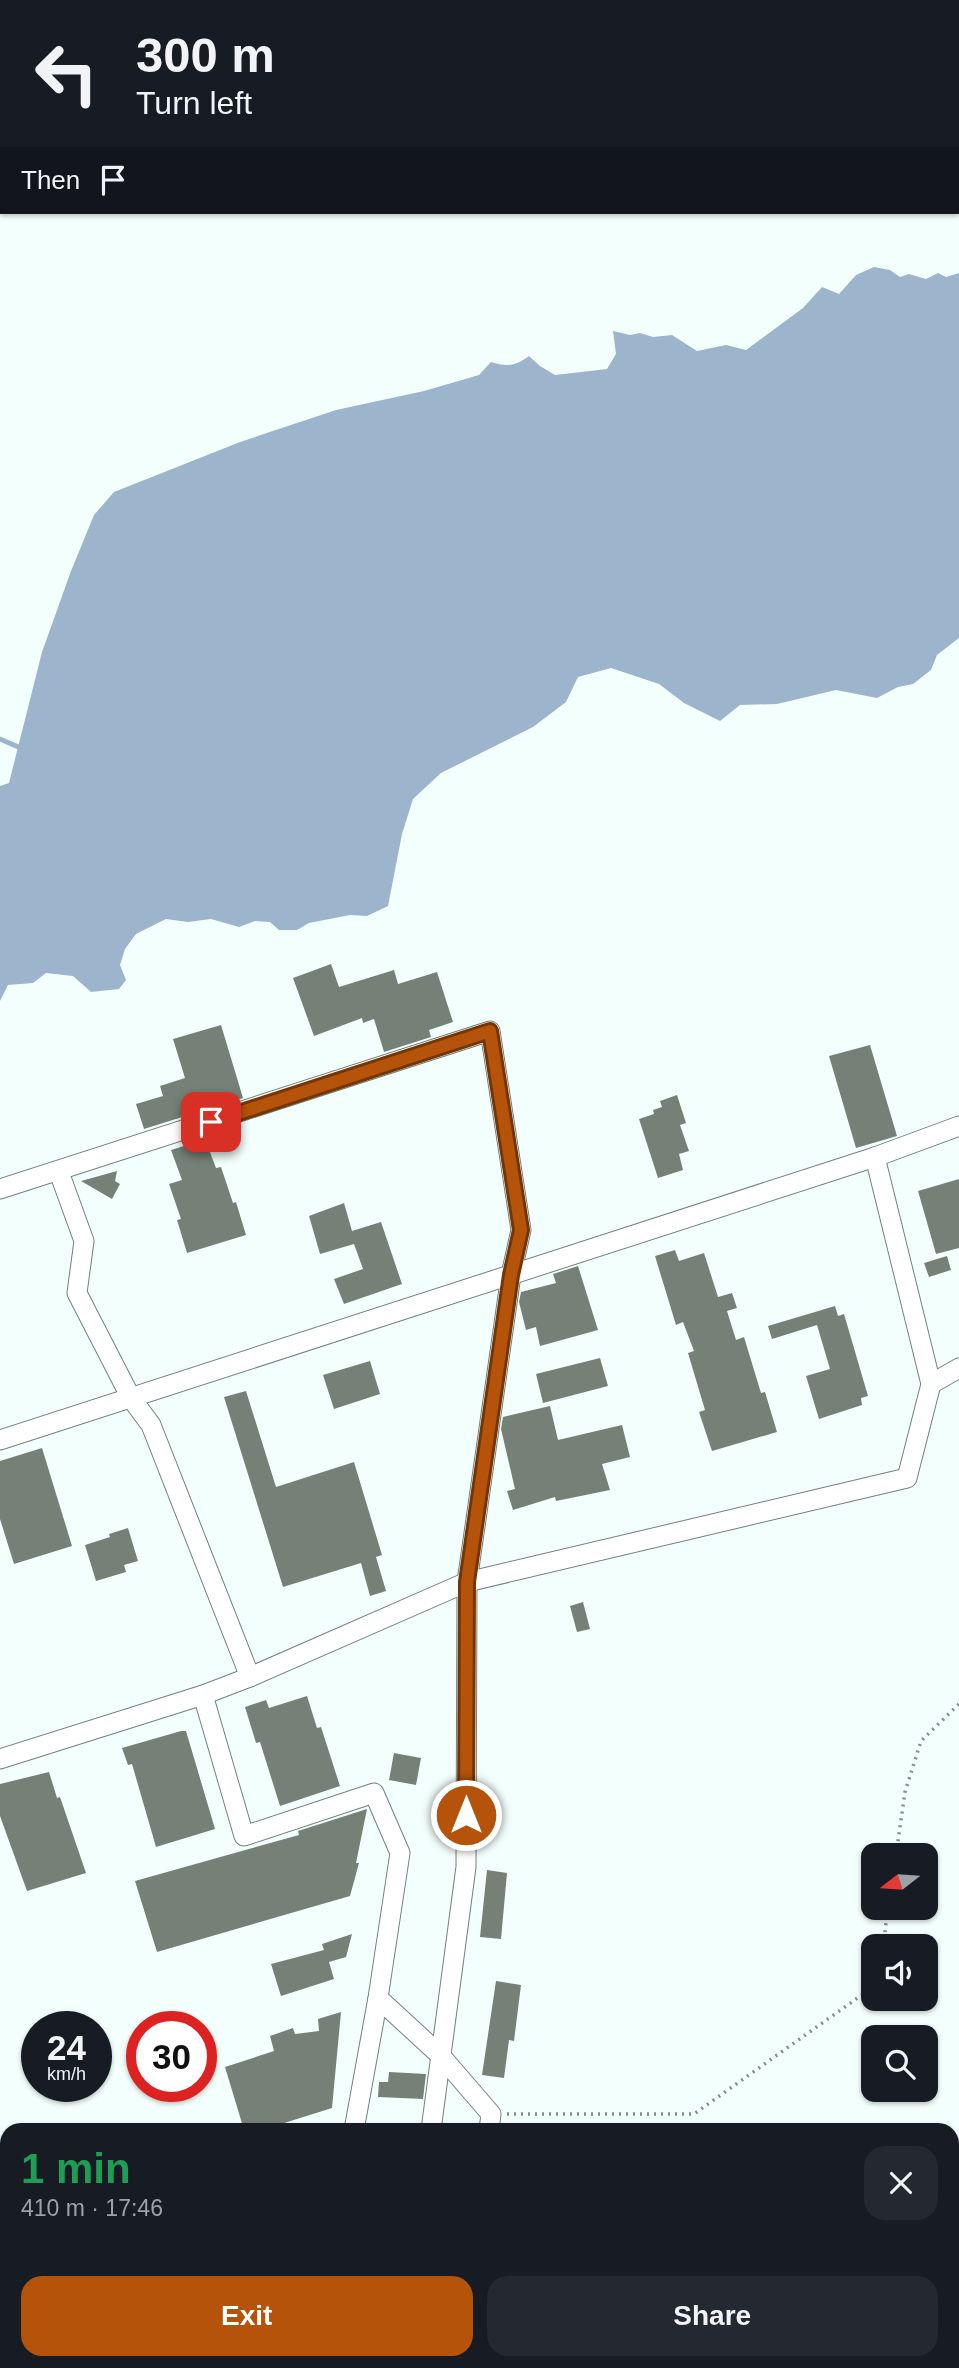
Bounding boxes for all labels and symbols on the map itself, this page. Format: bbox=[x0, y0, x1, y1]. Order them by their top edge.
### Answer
pin bbox=[181, 1092, 241, 1152]
position arrow bbox=[429, 1778, 503, 1852]
north arrow bbox=[861, 1843, 938, 1920]
speed limit sign: 30 bbox=[126, 2011, 217, 2102]

